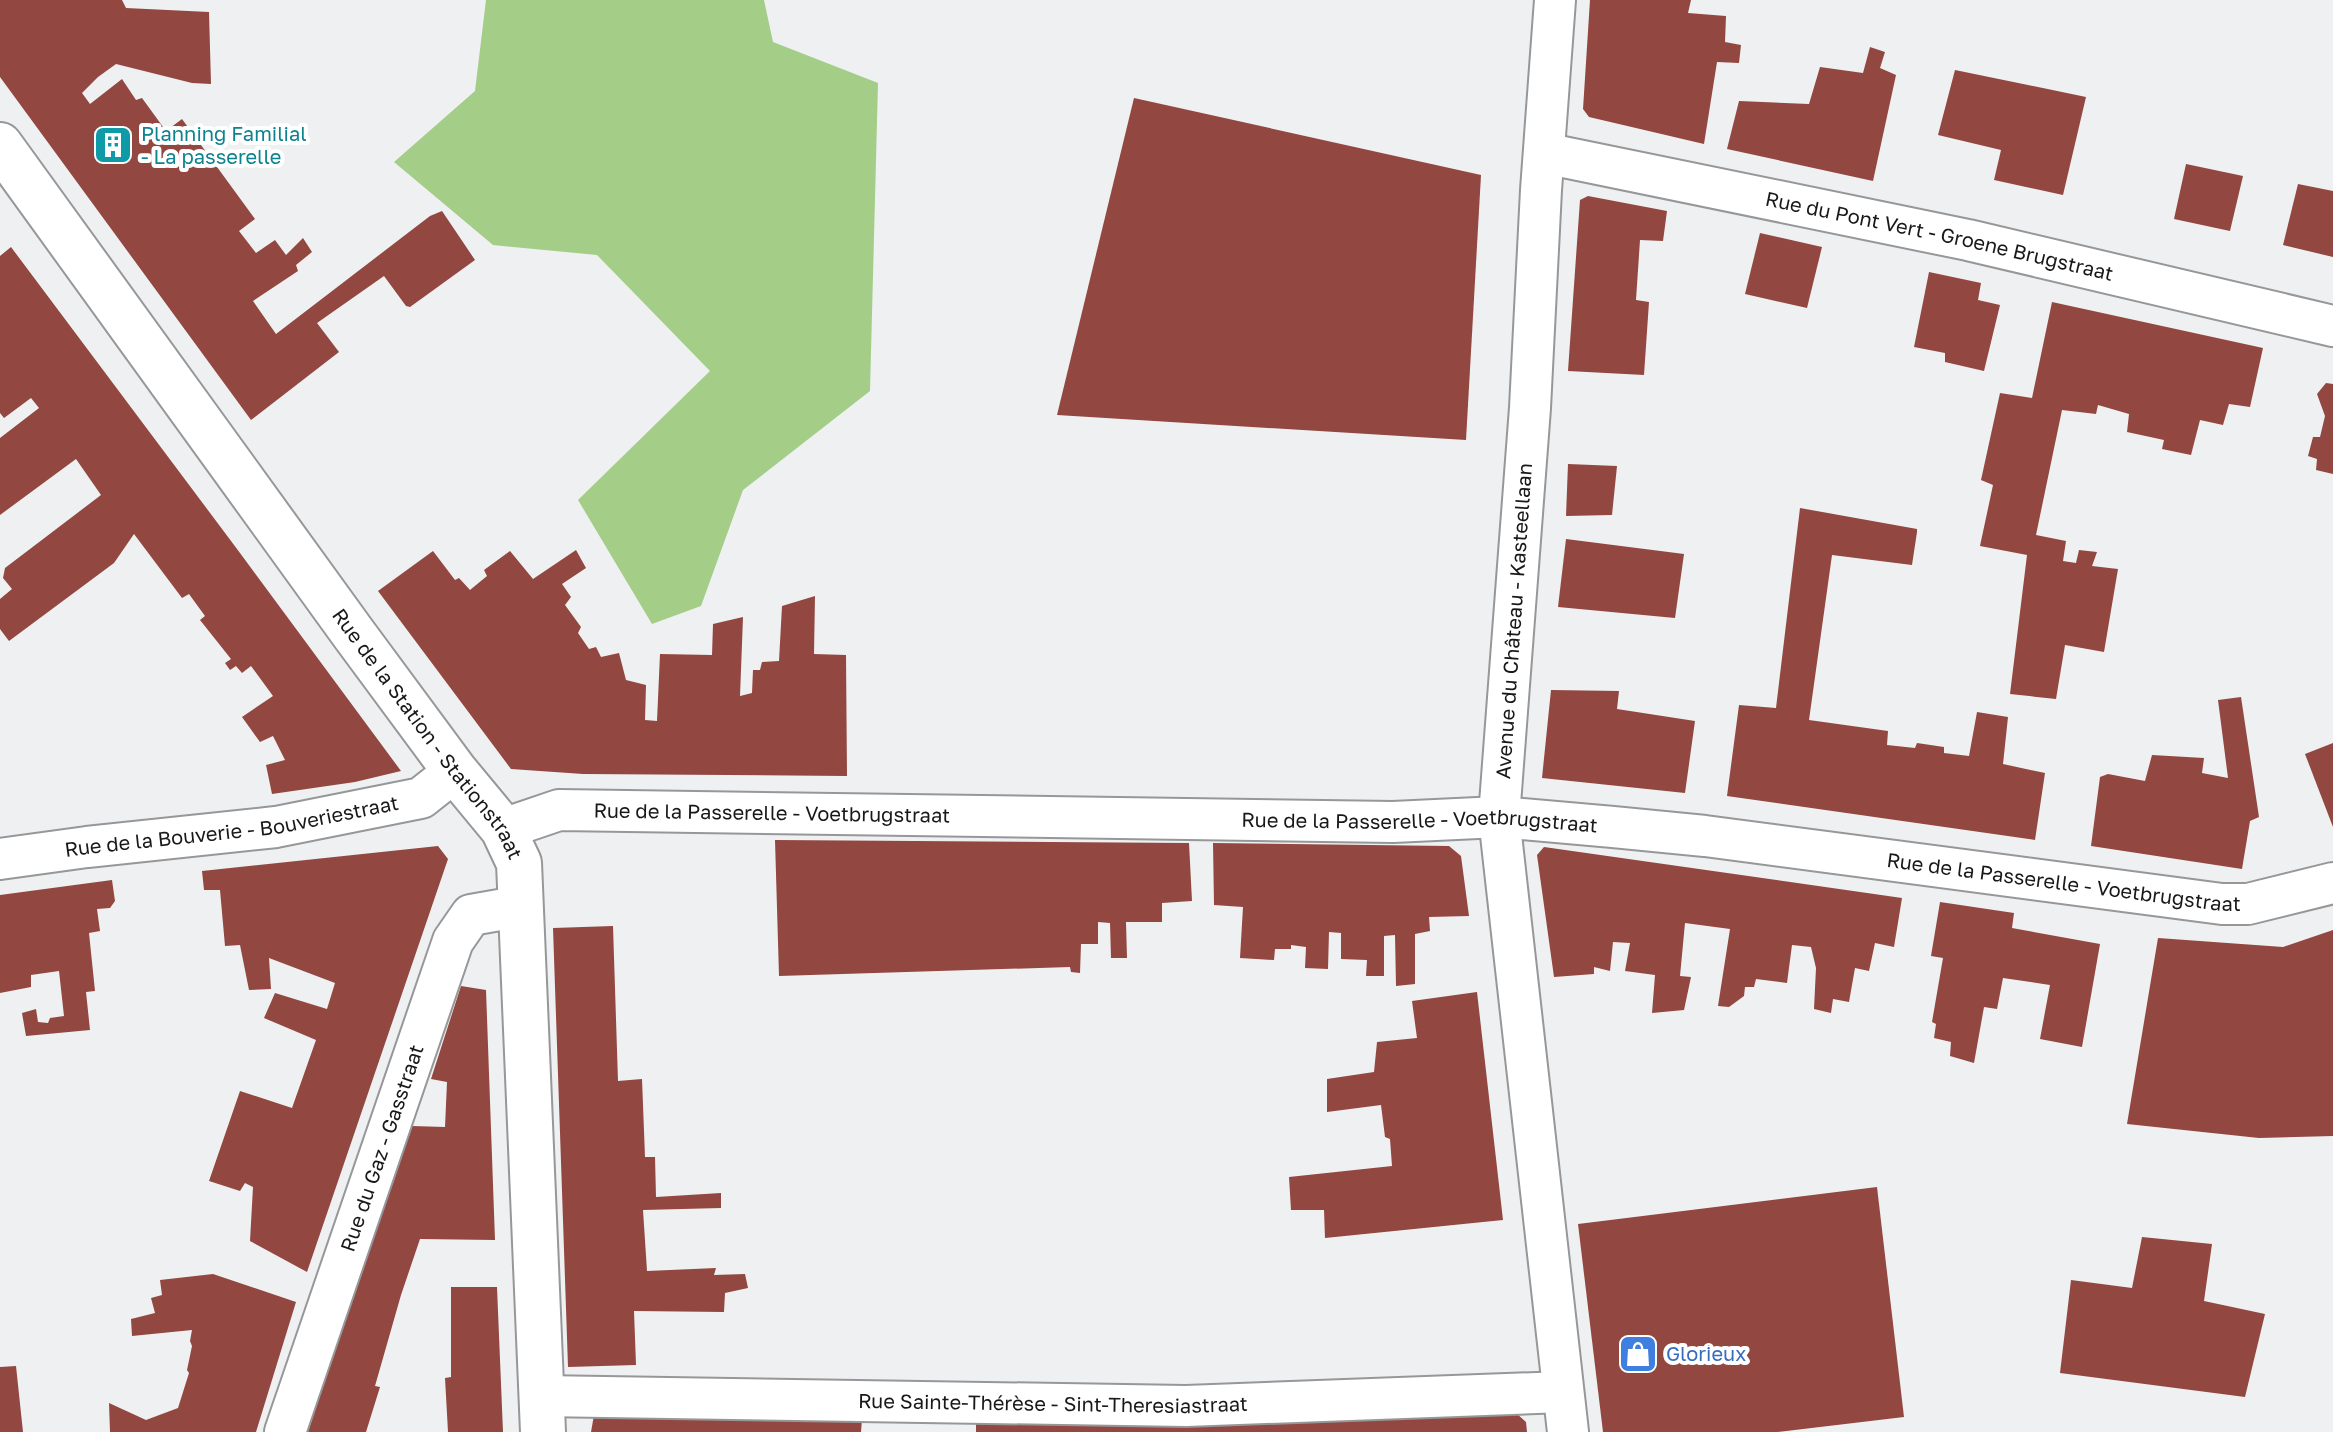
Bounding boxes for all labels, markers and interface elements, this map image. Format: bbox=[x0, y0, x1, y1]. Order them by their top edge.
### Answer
place label: Planning Familial - La passerelle bbox=[141, 121, 307, 168]
building icon: Planning Familial - La passerelle bbox=[92, 124, 134, 166]
street label: Rue du Pont Vert - Groene Brugstraat bbox=[1763, 186, 2116, 285]
street label: Avenue du Château - Kasteellaan bbox=[1490, 462, 1536, 780]
street label: Rue de la Station - Stationstraat bbox=[328, 603, 528, 863]
street label: Rue de la Bouverie - Bouveriestraat bbox=[63, 790, 400, 861]
street label: Rue de la Passerelle - Voetbrugstraat bbox=[593, 797, 950, 827]
street label: Rue de la Passerelle - Voetbrugstraat bbox=[1241, 804, 1599, 837]
street label: Rue de la Passerelle - Voetbrugstraat bbox=[1885, 847, 2241, 915]
street label: Rue du Gaz - Gasstraat bbox=[335, 1041, 428, 1254]
shop icon: Glorieux bbox=[1617, 1333, 1659, 1375]
place label: Glorieux bbox=[1666, 1341, 1746, 1365]
street label: Rue Sainte-Thérèse - Sint-Theresiastraat bbox=[858, 1388, 1248, 1417]

